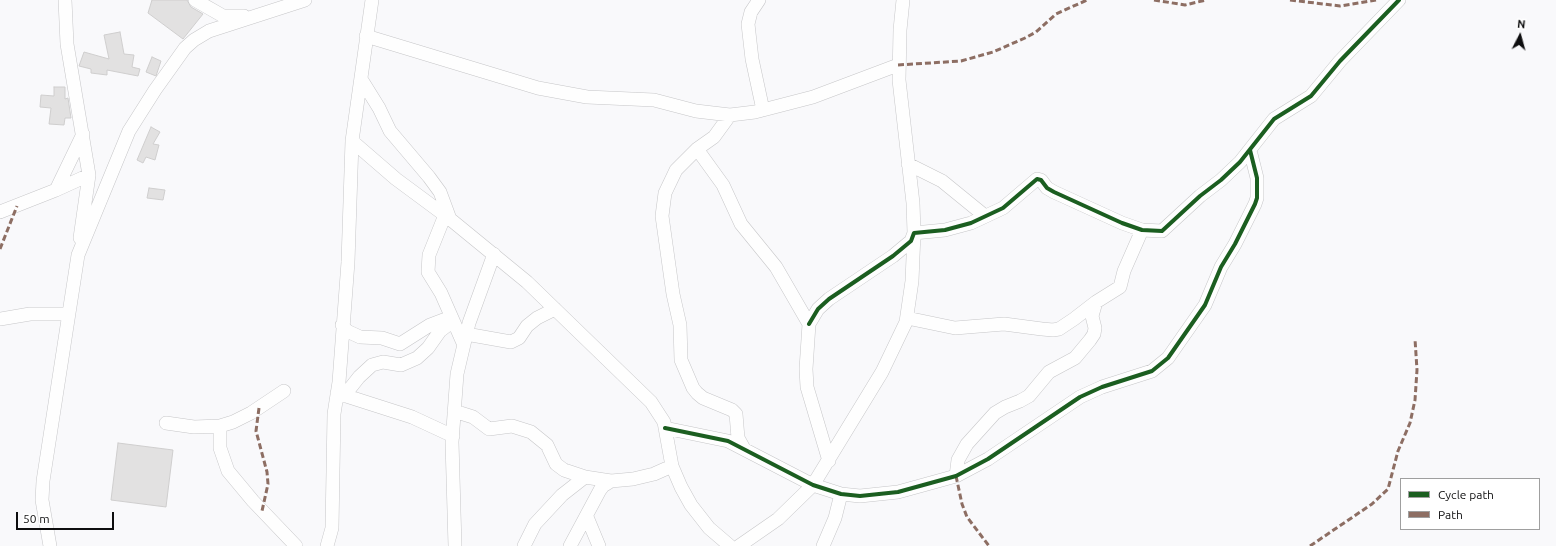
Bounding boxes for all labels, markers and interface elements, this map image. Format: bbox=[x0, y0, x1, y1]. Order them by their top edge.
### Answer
north arrow bbox=[1500, 16, 1540, 56]
text: N bbox=[1517, 18, 1526, 30]
legend bbox=[1400, 478, 1540, 530]
text: Cycle path bbox=[1438, 488, 1494, 501]
scale bar bbox=[18, 504, 116, 530]
text: Path bbox=[1438, 508, 1463, 521]
text: 50 m bbox=[23, 512, 50, 525]

